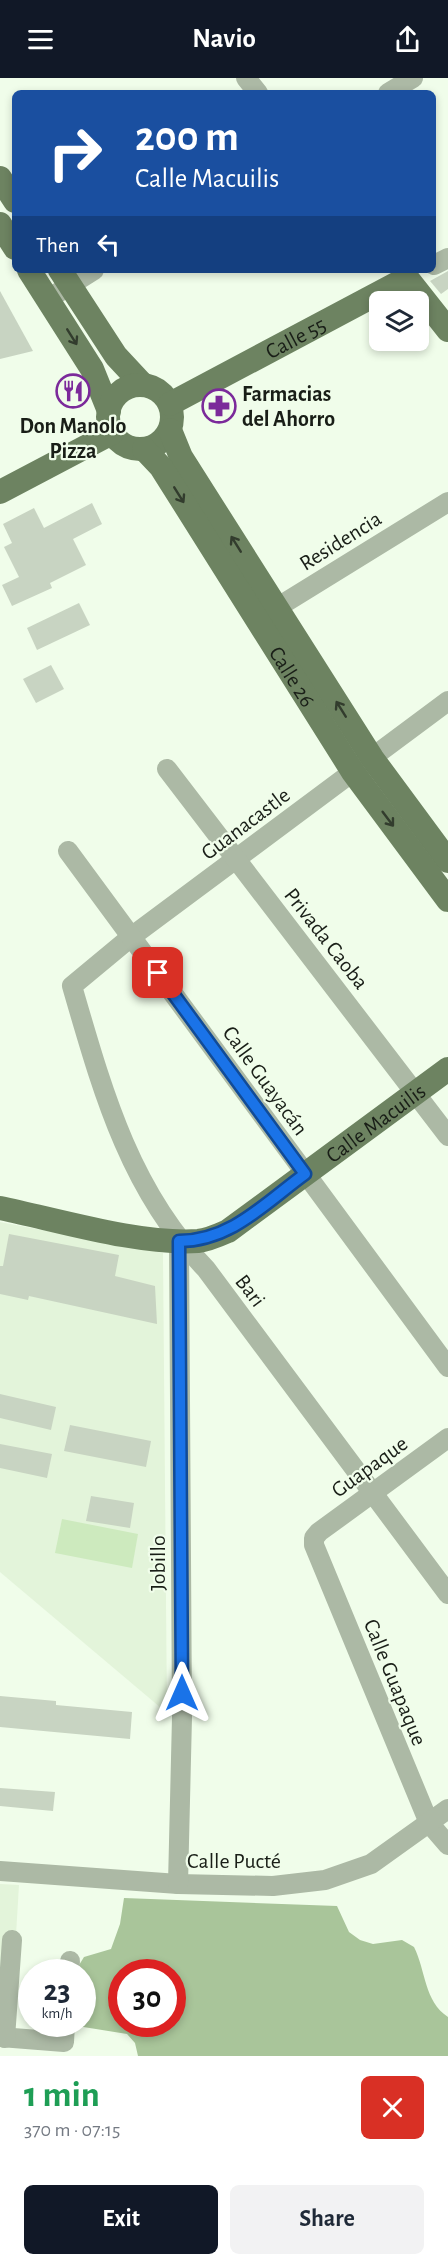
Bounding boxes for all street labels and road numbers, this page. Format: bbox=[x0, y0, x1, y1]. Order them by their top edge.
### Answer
street label: Calle 55 bbox=[262, 313, 330, 363]
street label: Residencia bbox=[296, 507, 385, 575]
street label: Calle 26 bbox=[265, 643, 319, 711]
street label: Guanacastle bbox=[197, 784, 294, 864]
street label: Privada Caoba bbox=[280, 884, 372, 993]
street label: Calle Guayacán bbox=[218, 1022, 312, 1139]
street label: Calle Macuilis bbox=[322, 1080, 430, 1167]
street label: Bari bbox=[231, 1270, 269, 1311]
street label: Guapaque bbox=[328, 1432, 412, 1502]
street label: Jobillo bbox=[147, 1535, 169, 1591]
street label: Calle Guapaque bbox=[360, 1616, 430, 1749]
street label: Calle Pucté bbox=[187, 1850, 281, 1872]

